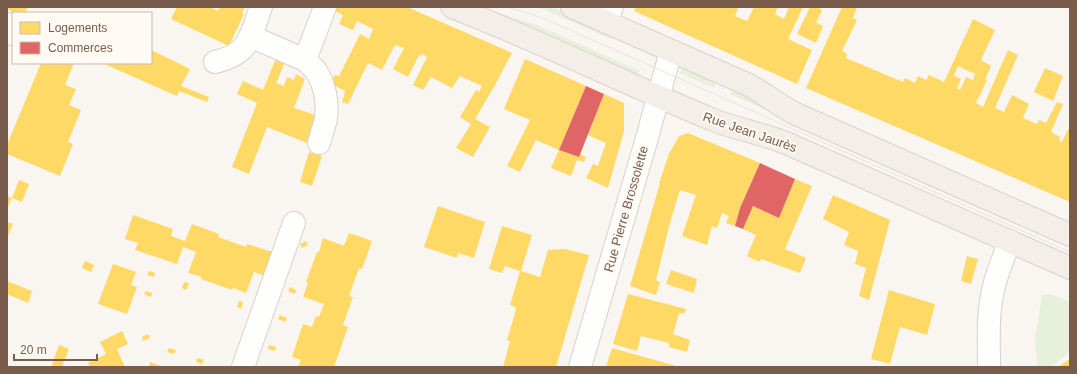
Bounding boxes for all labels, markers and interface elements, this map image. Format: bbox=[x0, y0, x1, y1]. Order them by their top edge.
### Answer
legend bbox=[12, 12, 152, 64]
text: Logements bbox=[48, 21, 107, 35]
text: Commerces bbox=[48, 41, 113, 55]
street label: Rue Jean Jaurès bbox=[701, 109, 799, 155]
street label: Rue Pierre Brossolette bbox=[601, 144, 651, 274]
scale bar bbox=[14, 336, 97, 362]
text: 20 m bbox=[20, 343, 47, 357]

